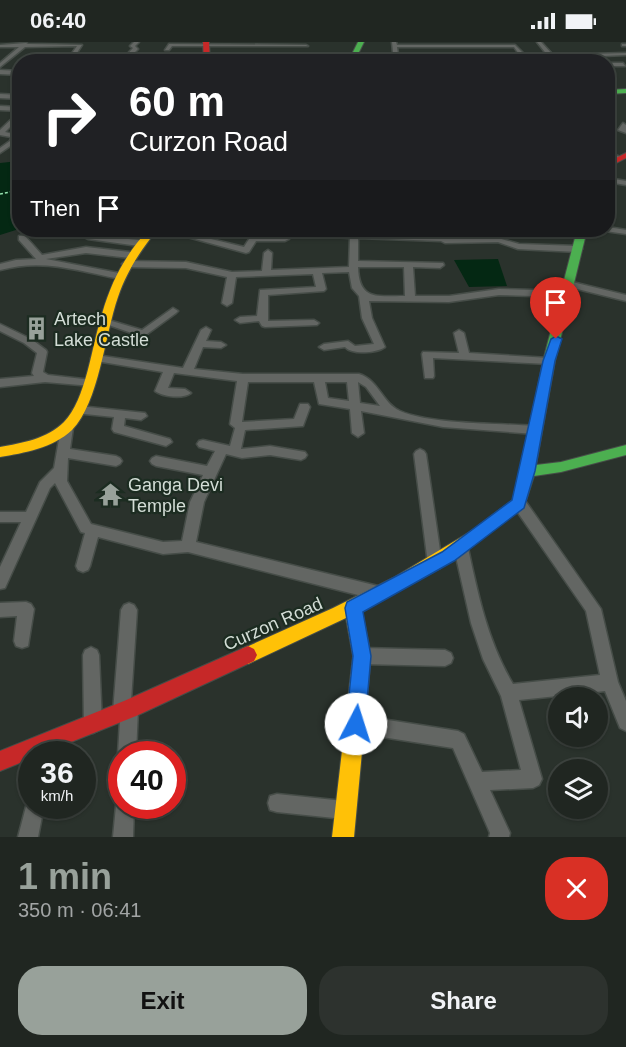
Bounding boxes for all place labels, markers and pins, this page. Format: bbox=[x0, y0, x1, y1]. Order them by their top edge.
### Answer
pin bbox=[530, 277, 581, 339]
place label: Artech Lake Castle bbox=[54, 309, 149, 350]
building icon: Artech Lake Castle bbox=[23, 316, 49, 342]
place label: Ganga Devi Temple bbox=[128, 475, 223, 516]
temple icon: Ganga Devi Temple bbox=[97, 482, 123, 508]

